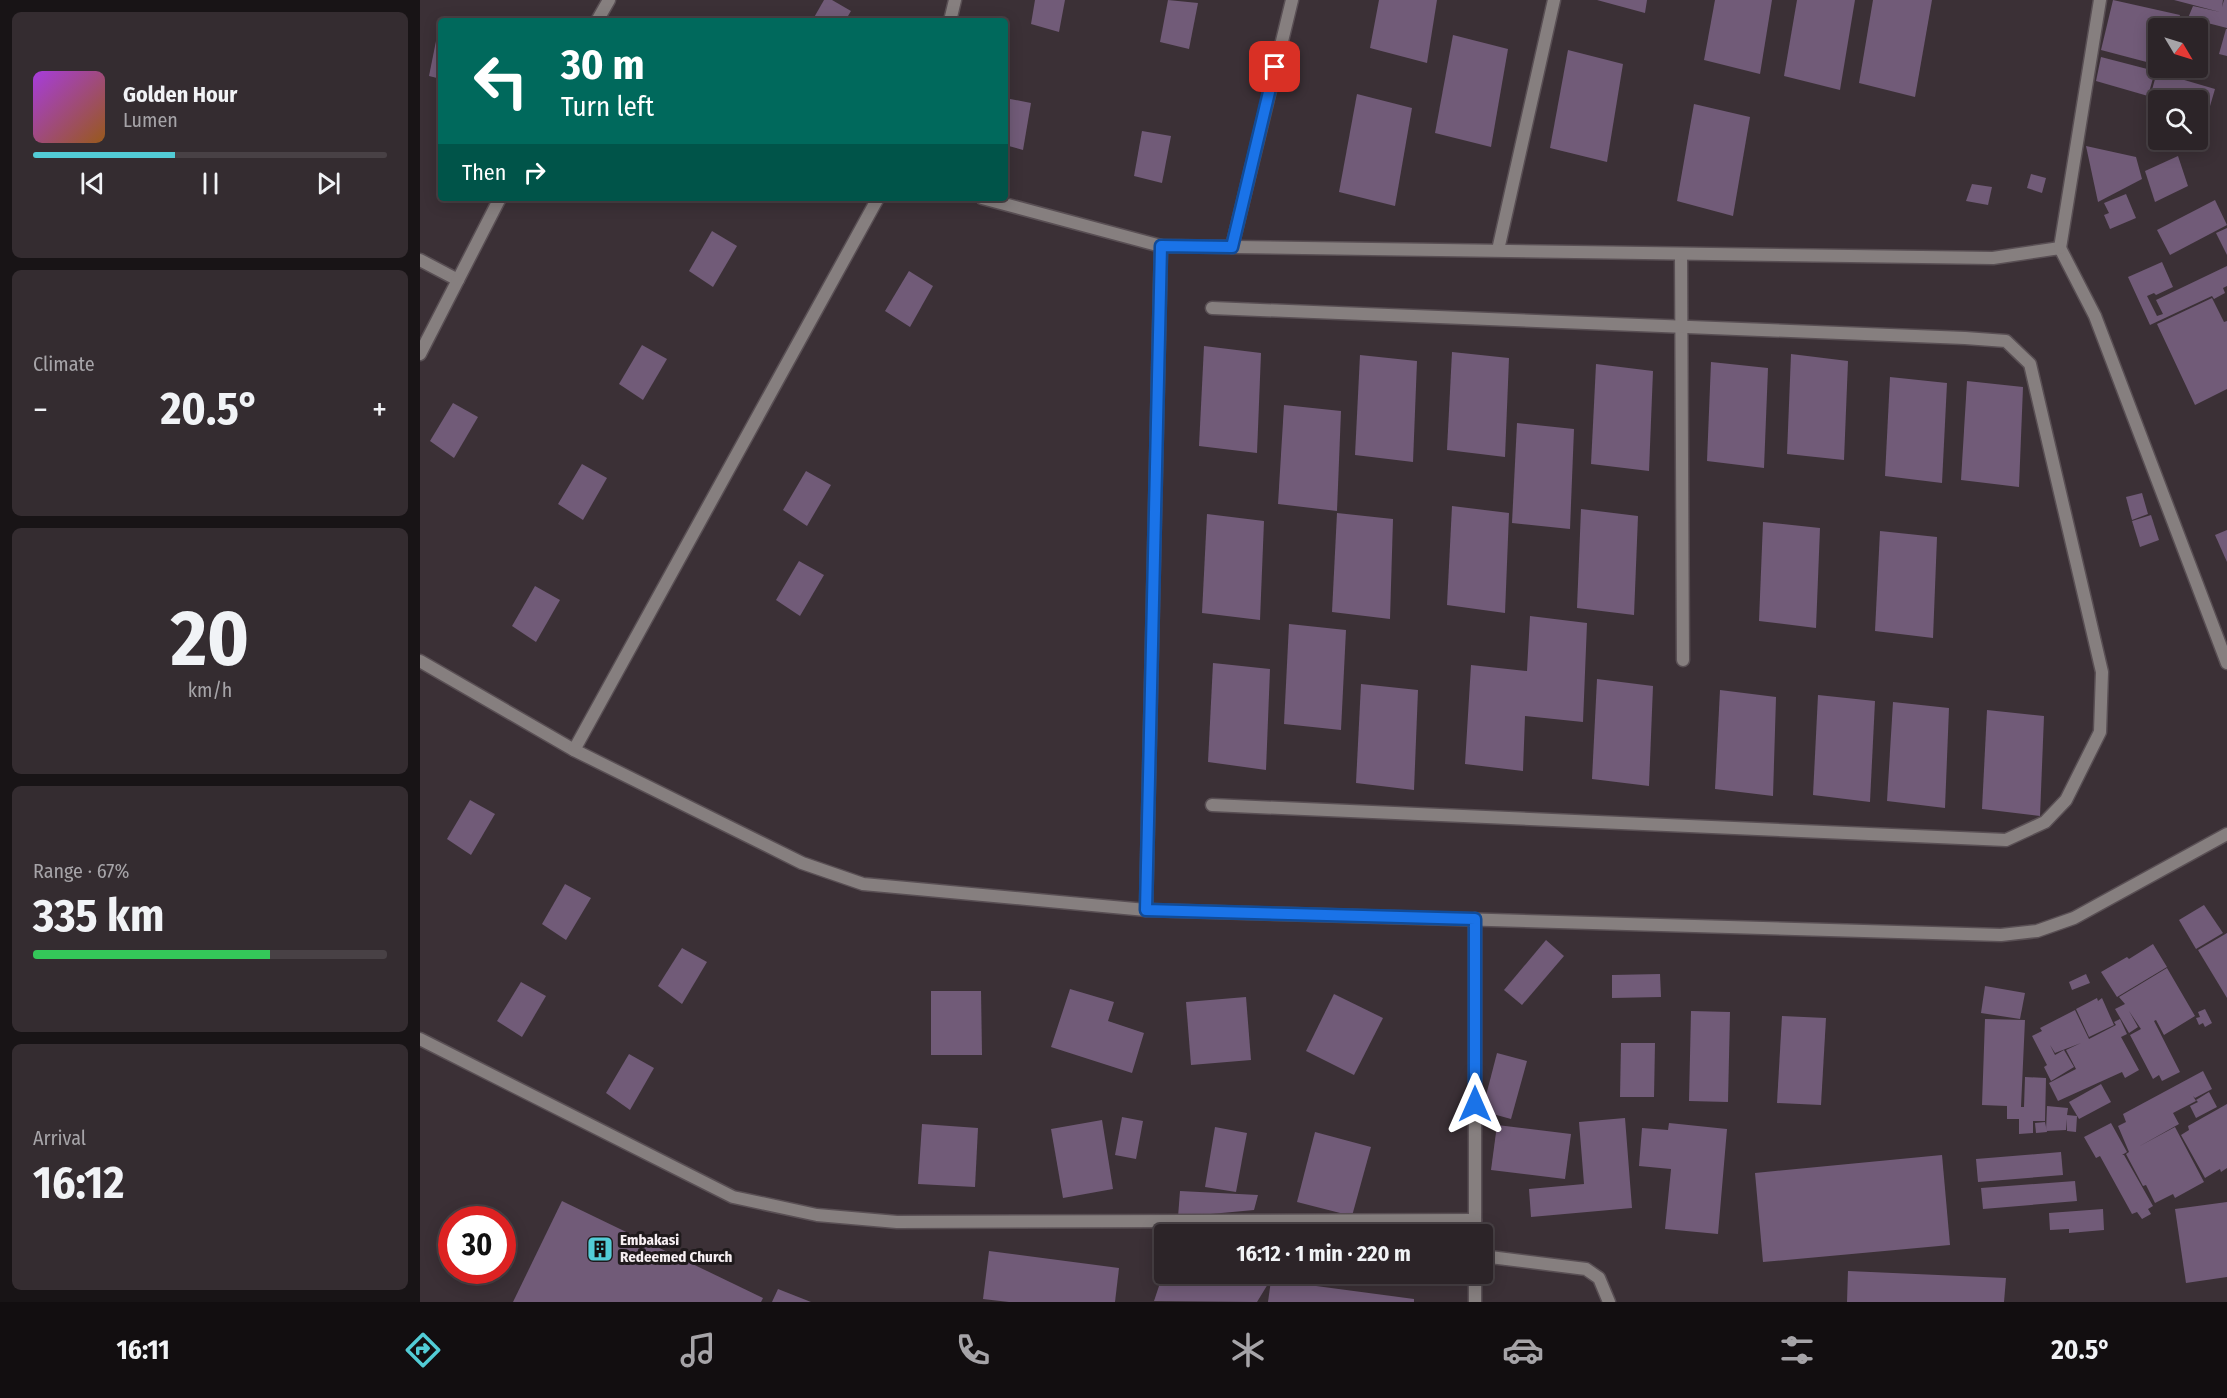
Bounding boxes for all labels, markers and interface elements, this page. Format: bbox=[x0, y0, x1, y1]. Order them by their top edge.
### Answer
north arrow bbox=[2148, 18, 2208, 78]
map controls bbox=[2148, 18, 2208, 150]
text: 30 m bbox=[561, 40, 645, 90]
pin bbox=[1249, 41, 1300, 92]
icon: left bbox=[462, 42, 540, 120]
icon: arrive bbox=[1258, 50, 1291, 83]
text: Golden Hour bbox=[123, 81, 237, 108]
button: search bbox=[2148, 90, 2208, 150]
text: Turn left bbox=[561, 91, 654, 123]
text: Lumen bbox=[123, 108, 178, 132]
icon: right bbox=[518, 156, 551, 189]
text: Then bbox=[462, 159, 506, 186]
icon: previous bbox=[76, 167, 109, 200]
icon: pause bbox=[194, 167, 227, 200]
icon: next bbox=[312, 167, 345, 200]
text: Climate bbox=[33, 352, 95, 376]
text: 20.5° bbox=[160, 382, 259, 436]
text: − bbox=[33, 390, 48, 430]
text: + bbox=[372, 390, 387, 430]
text: 20 bbox=[171, 592, 249, 686]
text: km/h bbox=[188, 678, 232, 702]
text: Range · 67% bbox=[33, 859, 129, 883]
text: 335 km bbox=[33, 889, 164, 943]
position arrow bbox=[1443, 1072, 1507, 1136]
text: Arrival bbox=[33, 1126, 86, 1150]
text: 16:12 bbox=[33, 1156, 124, 1210]
speed limit sign: 30 bbox=[438, 1206, 516, 1284]
place label: Embakasi Redeemed Church bbox=[620, 1231, 733, 1266]
building icon: Embakasi Redeemed Church bbox=[585, 1234, 615, 1264]
text: 16:12 · 1 min · 220 m bbox=[1236, 1240, 1411, 1267]
icon: directions bbox=[402, 1329, 444, 1371]
icon: music bbox=[677, 1329, 719, 1371]
icon: phone bbox=[952, 1329, 994, 1371]
icon: climate bbox=[1227, 1329, 1269, 1371]
icon: car bbox=[1502, 1329, 1544, 1371]
icon: filters bbox=[1776, 1329, 1818, 1371]
text: 16:11 bbox=[116, 1334, 170, 1366]
text: 20.5° bbox=[2051, 1334, 2111, 1366]

